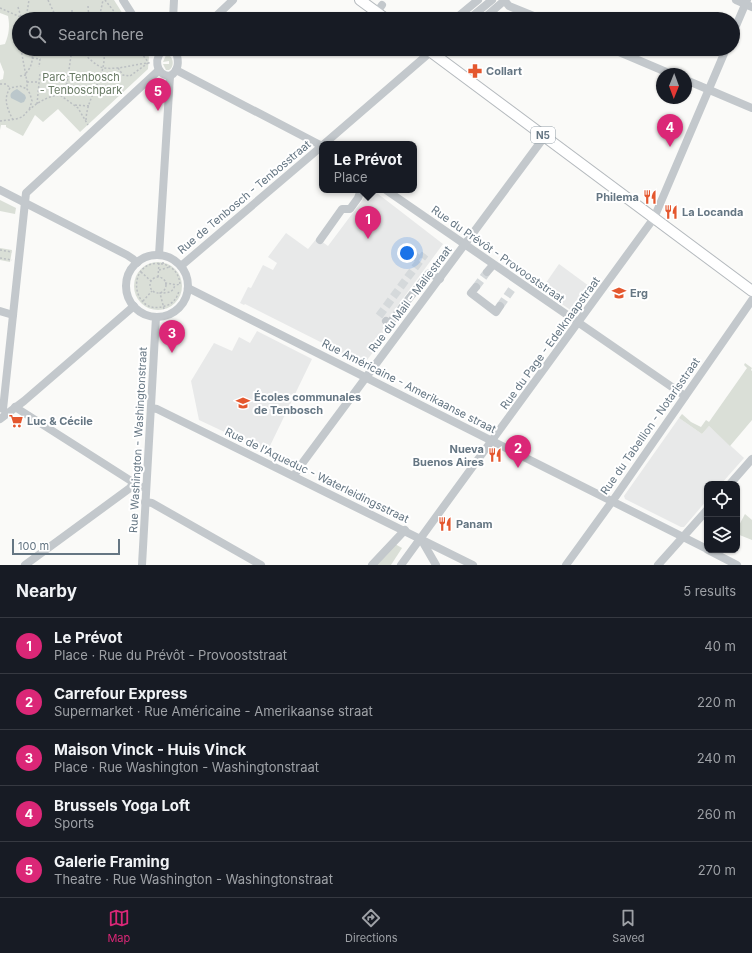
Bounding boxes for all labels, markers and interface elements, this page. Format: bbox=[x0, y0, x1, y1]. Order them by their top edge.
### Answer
search box bbox=[12, 12, 740, 56]
icon: search bbox=[26, 23, 48, 45]
text: Search here bbox=[58, 25, 144, 44]
pharmacy icon: Collart bbox=[467, 63, 483, 79]
place label: Collart bbox=[486, 64, 522, 78]
north arrow bbox=[656, 68, 692, 104]
park label: Parc Tenbosch - Tenboschpark bbox=[40, 70, 122, 97]
pin: 5 bbox=[145, 78, 171, 111]
pin: 4 bbox=[657, 114, 683, 147]
road number: N5 bbox=[531, 127, 555, 143]
street label: Rue de Tenbosch - Tenbosstraat bbox=[175, 137, 314, 257]
popup bbox=[319, 141, 417, 193]
text: Le Prévot bbox=[334, 150, 402, 169]
text: Place bbox=[334, 169, 368, 185]
restaurant icon: Philema bbox=[642, 189, 658, 205]
place label: Philema bbox=[596, 190, 639, 204]
street label: Rue du Prévôt - Provooststraat bbox=[429, 203, 568, 306]
restaurant icon: La Locanda bbox=[663, 204, 679, 220]
place label: La Locanda bbox=[682, 205, 743, 219]
pin: 1 bbox=[355, 206, 381, 239]
street label: Rue du Mail - Maliestraat bbox=[365, 243, 455, 355]
your location bbox=[397, 243, 417, 263]
street label: Rue du Page - Edelknaapstraat bbox=[497, 274, 603, 412]
school or university icon: Erg bbox=[611, 285, 627, 301]
place label: Erg bbox=[630, 286, 648, 300]
pin: 3 bbox=[159, 320, 185, 353]
street label: Rue Américaine - Amerikaanse straat bbox=[320, 336, 499, 436]
street label: Rue Washington - Washingtonstraat bbox=[126, 346, 150, 533]
street label: Rue du Tabellion - Notarisstraat bbox=[597, 354, 703, 497]
place label: Écoles communales de Tenbosch bbox=[254, 390, 361, 417]
school or university icon: Écoles communales de Tenbosch bbox=[235, 395, 251, 411]
supermarket icon: Luc & Cécile bbox=[8, 413, 24, 429]
place label: Luc & Cécile bbox=[27, 414, 93, 428]
street label: Rue de l'Aqueduc - Waterleidingsstraat bbox=[223, 424, 412, 526]
pin: 2 bbox=[505, 435, 531, 468]
place label: Nueva Buenos Aires bbox=[413, 442, 484, 469]
restaurant icon: Nueva Buenos Aires bbox=[487, 447, 503, 463]
map controls bbox=[704, 481, 740, 553]
button: locate bbox=[704, 481, 740, 517]
restaurant icon: Panam bbox=[437, 516, 453, 532]
place label: Panam bbox=[456, 517, 493, 531]
button: layers bbox=[704, 517, 740, 553]
scale bar bbox=[12, 537, 120, 556]
text: 100 m bbox=[18, 539, 49, 553]
text: Nearby bbox=[16, 581, 77, 601]
text: 5 results bbox=[683, 583, 736, 599]
text: Le Prévot bbox=[54, 628, 123, 647]
text: 1 bbox=[26, 638, 32, 654]
text: 40 m bbox=[704, 638, 736, 654]
text: Place · Rue du Prévôt - Provooststraat bbox=[54, 647, 287, 663]
text: Carrefour Express bbox=[54, 684, 187, 703]
text: 2 bbox=[25, 694, 33, 710]
text: 220 m bbox=[697, 694, 736, 710]
text: Supermarket · Rue Américaine - Amerikaanse straat bbox=[54, 703, 373, 719]
text: Maison Vinck - Huis Vinck bbox=[54, 740, 246, 759]
text: 3 bbox=[25, 750, 33, 766]
text: 240 m bbox=[697, 750, 736, 766]
text: Place · Rue Washington - Washingtonstraat bbox=[54, 759, 319, 775]
text: Brussels Yoga Loft bbox=[54, 796, 190, 815]
text: 4 bbox=[25, 806, 33, 822]
text: 260 m bbox=[697, 806, 736, 822]
text: Sports bbox=[54, 815, 94, 831]
text: Galerie Framing bbox=[54, 852, 169, 871]
text: 5 bbox=[25, 862, 33, 878]
text: 270 m bbox=[698, 862, 736, 878]
text: Theatre · Rue Washington - Washingtonstraat bbox=[54, 871, 333, 887]
tab: Map bbox=[107, 907, 130, 945]
tab: Directions bbox=[345, 907, 398, 945]
tab: Saved bbox=[612, 907, 645, 945]

